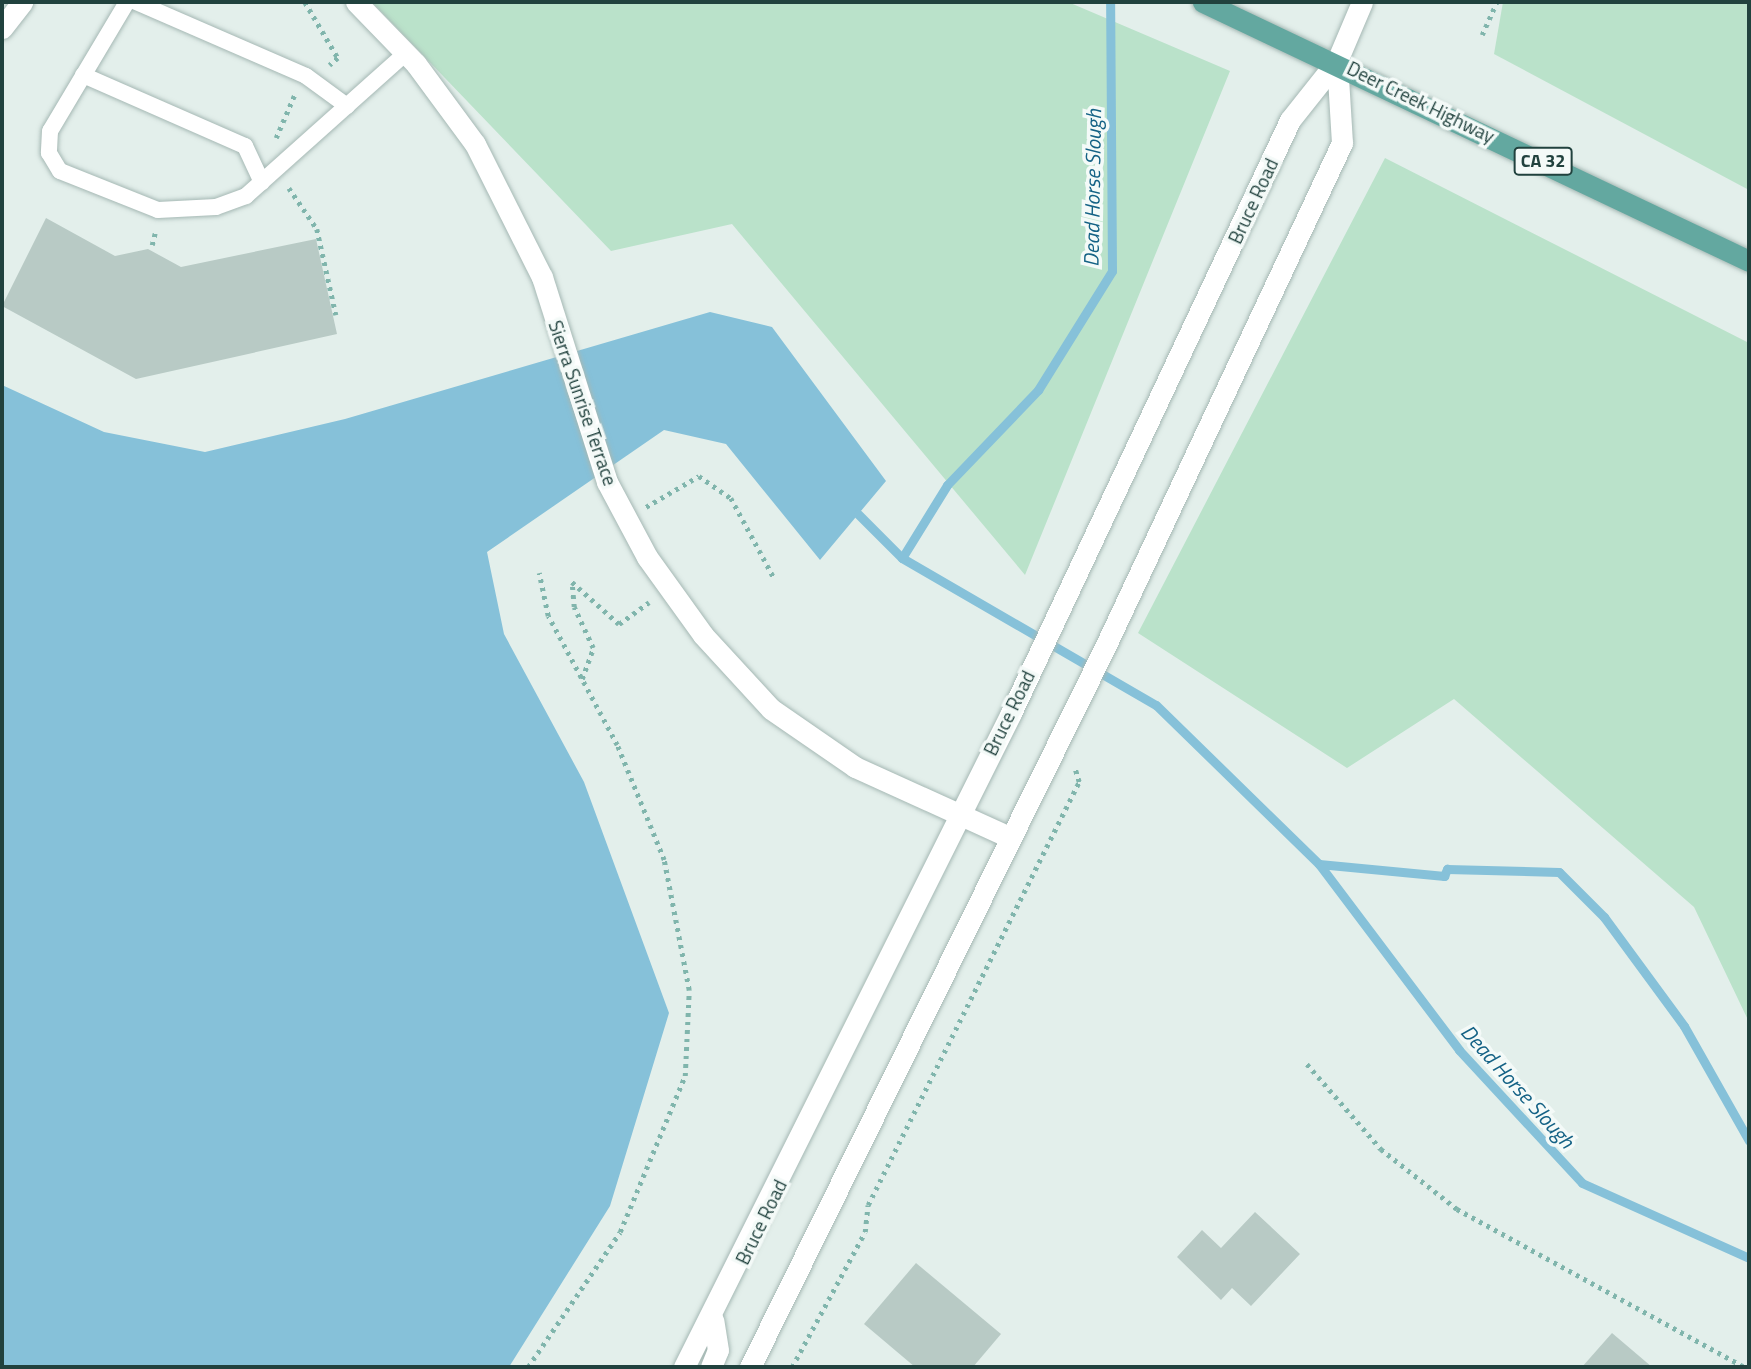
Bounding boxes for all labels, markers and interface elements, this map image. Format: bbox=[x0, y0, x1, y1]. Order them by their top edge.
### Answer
street label: Deer Creek Highway bbox=[1344, 56, 1498, 148]
water label: Dead Horse Slough bbox=[1078, 109, 1106, 267]
road number: CA 32 bbox=[1513, 146, 1573, 176]
street label: Bruce Road bbox=[1223, 155, 1283, 247]
street label: Sierra Sunrise Terrace bbox=[544, 317, 622, 489]
street label: Bruce Road bbox=[979, 667, 1039, 759]
water label: Dead Horse Slough bbox=[1456, 1019, 1580, 1153]
street label: Bruce Road bbox=[731, 1176, 791, 1268]

